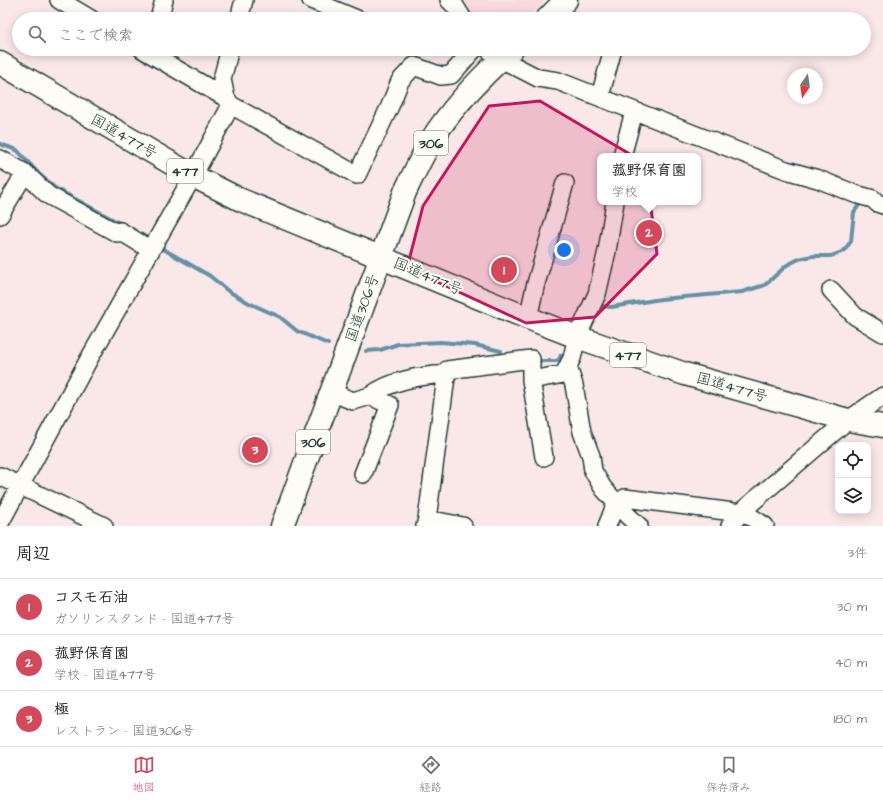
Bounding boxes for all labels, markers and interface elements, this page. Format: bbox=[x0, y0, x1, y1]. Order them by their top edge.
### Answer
search box bbox=[12, 12, 871, 56]
icon: search bbox=[26, 23, 48, 45]
text: ここで検索 bbox=[58, 25, 133, 46]
north arrow bbox=[787, 68, 823, 104]
street label: 国道477号 bbox=[87, 109, 161, 164]
road number: 306 bbox=[414, 131, 448, 155]
popup bbox=[597, 153, 701, 205]
road number: 477 bbox=[167, 159, 203, 183]
text: 菰野保育園 bbox=[611, 160, 687, 181]
text: 学校 bbox=[611, 183, 638, 201]
pin: 2 bbox=[636, 218, 662, 248]
your location bbox=[554, 240, 574, 260]
street label: 国道477号 bbox=[390, 252, 466, 301]
pin: 1 bbox=[491, 255, 517, 285]
street label: 国道306号 bbox=[340, 271, 385, 345]
road number: 477 bbox=[610, 343, 646, 367]
street label: 国道477号 bbox=[694, 367, 770, 408]
road number: 306 bbox=[296, 430, 330, 454]
pin: 3 bbox=[242, 435, 268, 465]
map controls bbox=[835, 442, 871, 514]
button: locate bbox=[835, 442, 871, 478]
button: layers bbox=[835, 478, 871, 514]
text: 周辺 bbox=[16, 542, 50, 566]
text: 3件 bbox=[847, 544, 867, 562]
text: コスモ石油 bbox=[54, 587, 128, 608]
text: 1 bbox=[28, 598, 30, 616]
text: 30 m bbox=[837, 598, 867, 616]
text: ガソリンスタンド · 国道477号 bbox=[54, 610, 234, 628]
text: 菰野保育園 bbox=[54, 643, 129, 664]
text: 2 bbox=[25, 654, 33, 672]
text: 40 m bbox=[835, 654, 867, 672]
text: 学校 · 国道477号 bbox=[54, 666, 156, 684]
text: 極 bbox=[54, 699, 69, 720]
text: 3 bbox=[26, 710, 32, 728]
text: 180 m bbox=[833, 710, 867, 728]
text: レストラン · 国道306号 bbox=[54, 722, 194, 740]
tab: 地図 bbox=[133, 754, 155, 795]
tab: 経路 bbox=[420, 754, 442, 795]
tab: 保存済み bbox=[707, 754, 751, 795]

